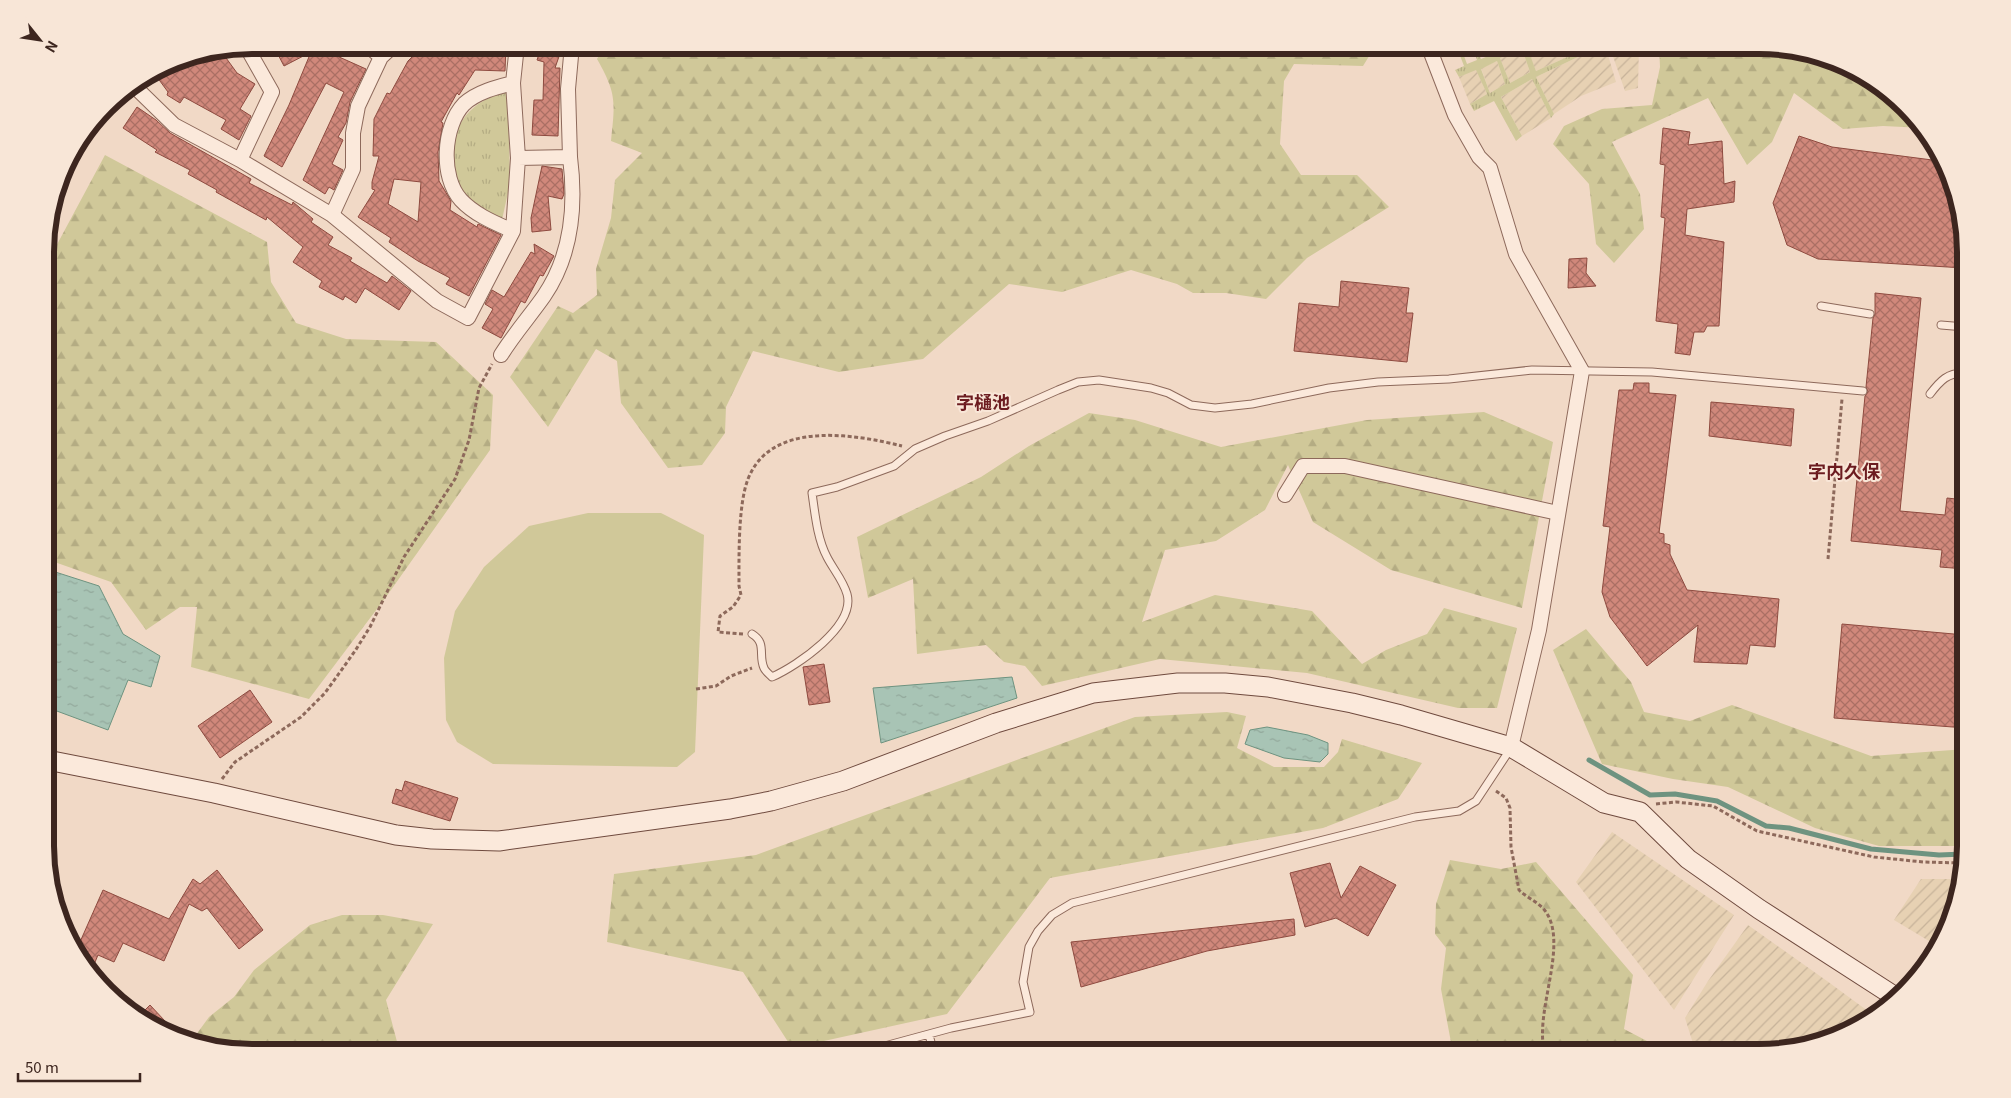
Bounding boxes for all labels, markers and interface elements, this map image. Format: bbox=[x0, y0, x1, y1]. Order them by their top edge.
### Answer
north arrow bbox=[15, 15, 65, 65]
text: N bbox=[41, 37, 63, 57]
district label: 字樋池 bbox=[956, 388, 1010, 414]
district label: 字内久保 bbox=[1808, 457, 1881, 483]
scale bar bbox=[18, 1050, 140, 1082]
text: 50 m bbox=[25, 1056, 59, 1077]

